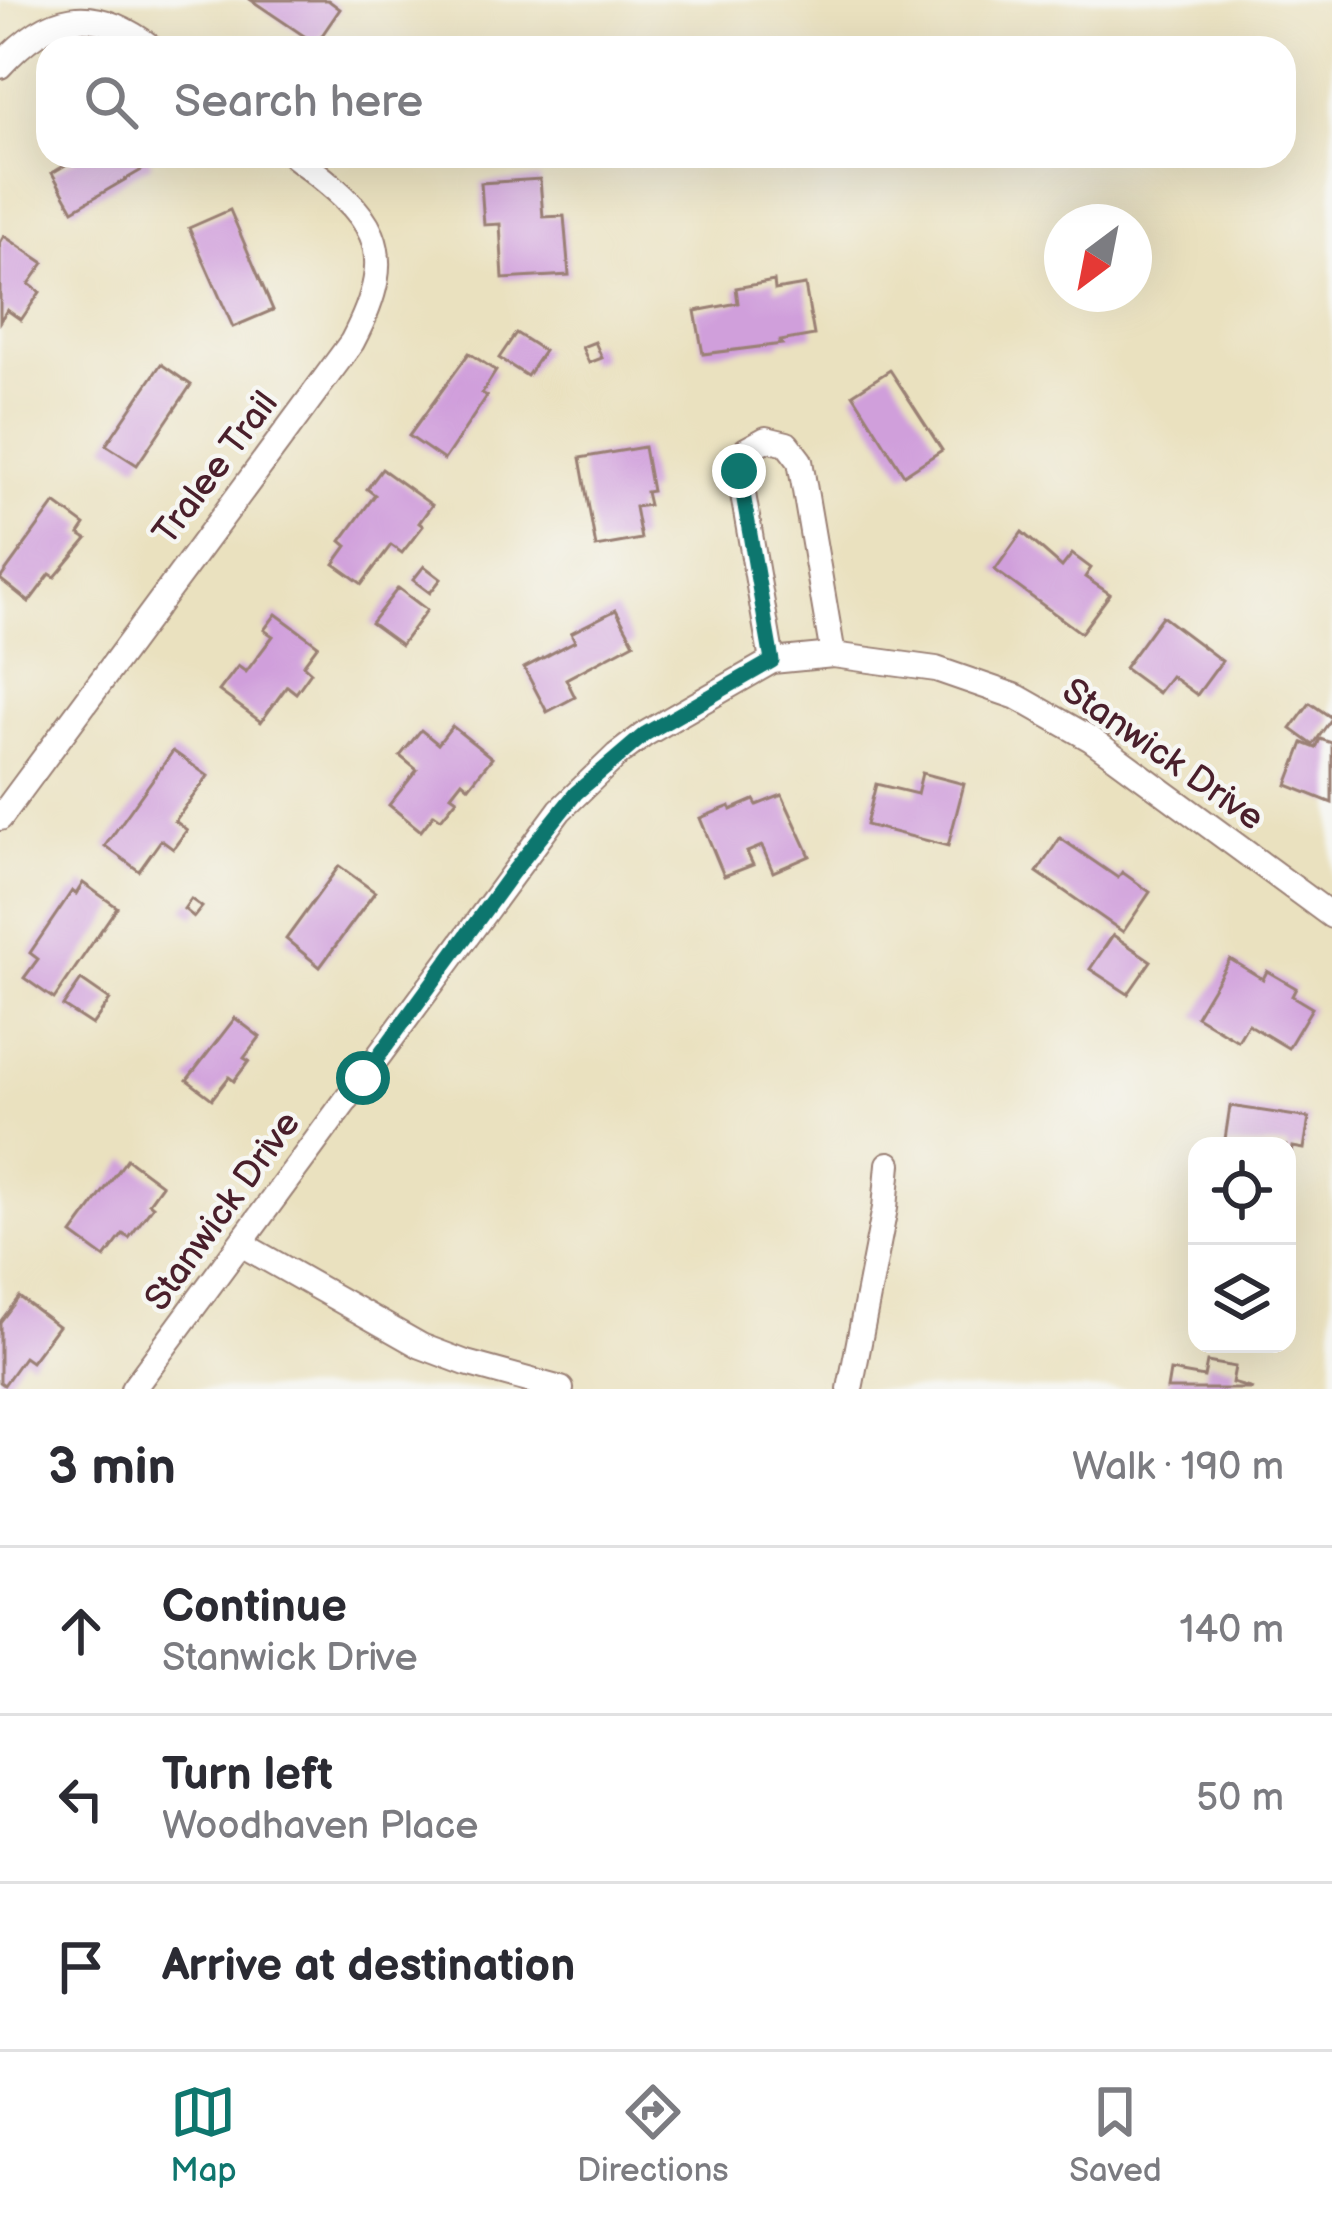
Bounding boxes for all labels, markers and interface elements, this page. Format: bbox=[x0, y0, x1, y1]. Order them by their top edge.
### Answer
search box bbox=[36, 36, 1296, 168]
icon: search bbox=[78, 69, 144, 135]
text: Search here bbox=[174, 75, 423, 130]
north arrow bbox=[1044, 204, 1152, 312]
street label: Tralee Trail bbox=[144, 383, 287, 554]
route end bbox=[712, 444, 766, 498]
street label: Stanwick Drive bbox=[1054, 670, 1272, 840]
route start bbox=[336, 1051, 390, 1105]
street label: Stanwick Drive bbox=[136, 1103, 310, 1320]
map controls bbox=[1188, 1137, 1296, 1353]
button: locate bbox=[1188, 1137, 1296, 1245]
button: layers bbox=[1188, 1245, 1296, 1353]
text: 3 min bbox=[48, 1437, 176, 1498]
text: Walk · 190 m bbox=[1072, 1444, 1284, 1491]
text: Continue bbox=[162, 1580, 347, 1635]
icon: ahead bbox=[48, 1598, 114, 1664]
text: 140 m bbox=[1179, 1607, 1284, 1654]
text: Stanwick Drive bbox=[162, 1635, 418, 1682]
text: Turn left bbox=[162, 1748, 333, 1803]
icon: left bbox=[48, 1766, 114, 1832]
text: 50 m bbox=[1196, 1775, 1284, 1822]
text: Woodhaven Place bbox=[162, 1803, 479, 1850]
icon: arrive bbox=[48, 1934, 114, 2000]
text: Arrive at destination bbox=[162, 1939, 575, 1994]
tab: Map bbox=[170, 2079, 237, 2191]
tab: Directions bbox=[577, 2079, 729, 2191]
tab: Saved bbox=[1069, 2079, 1162, 2191]

